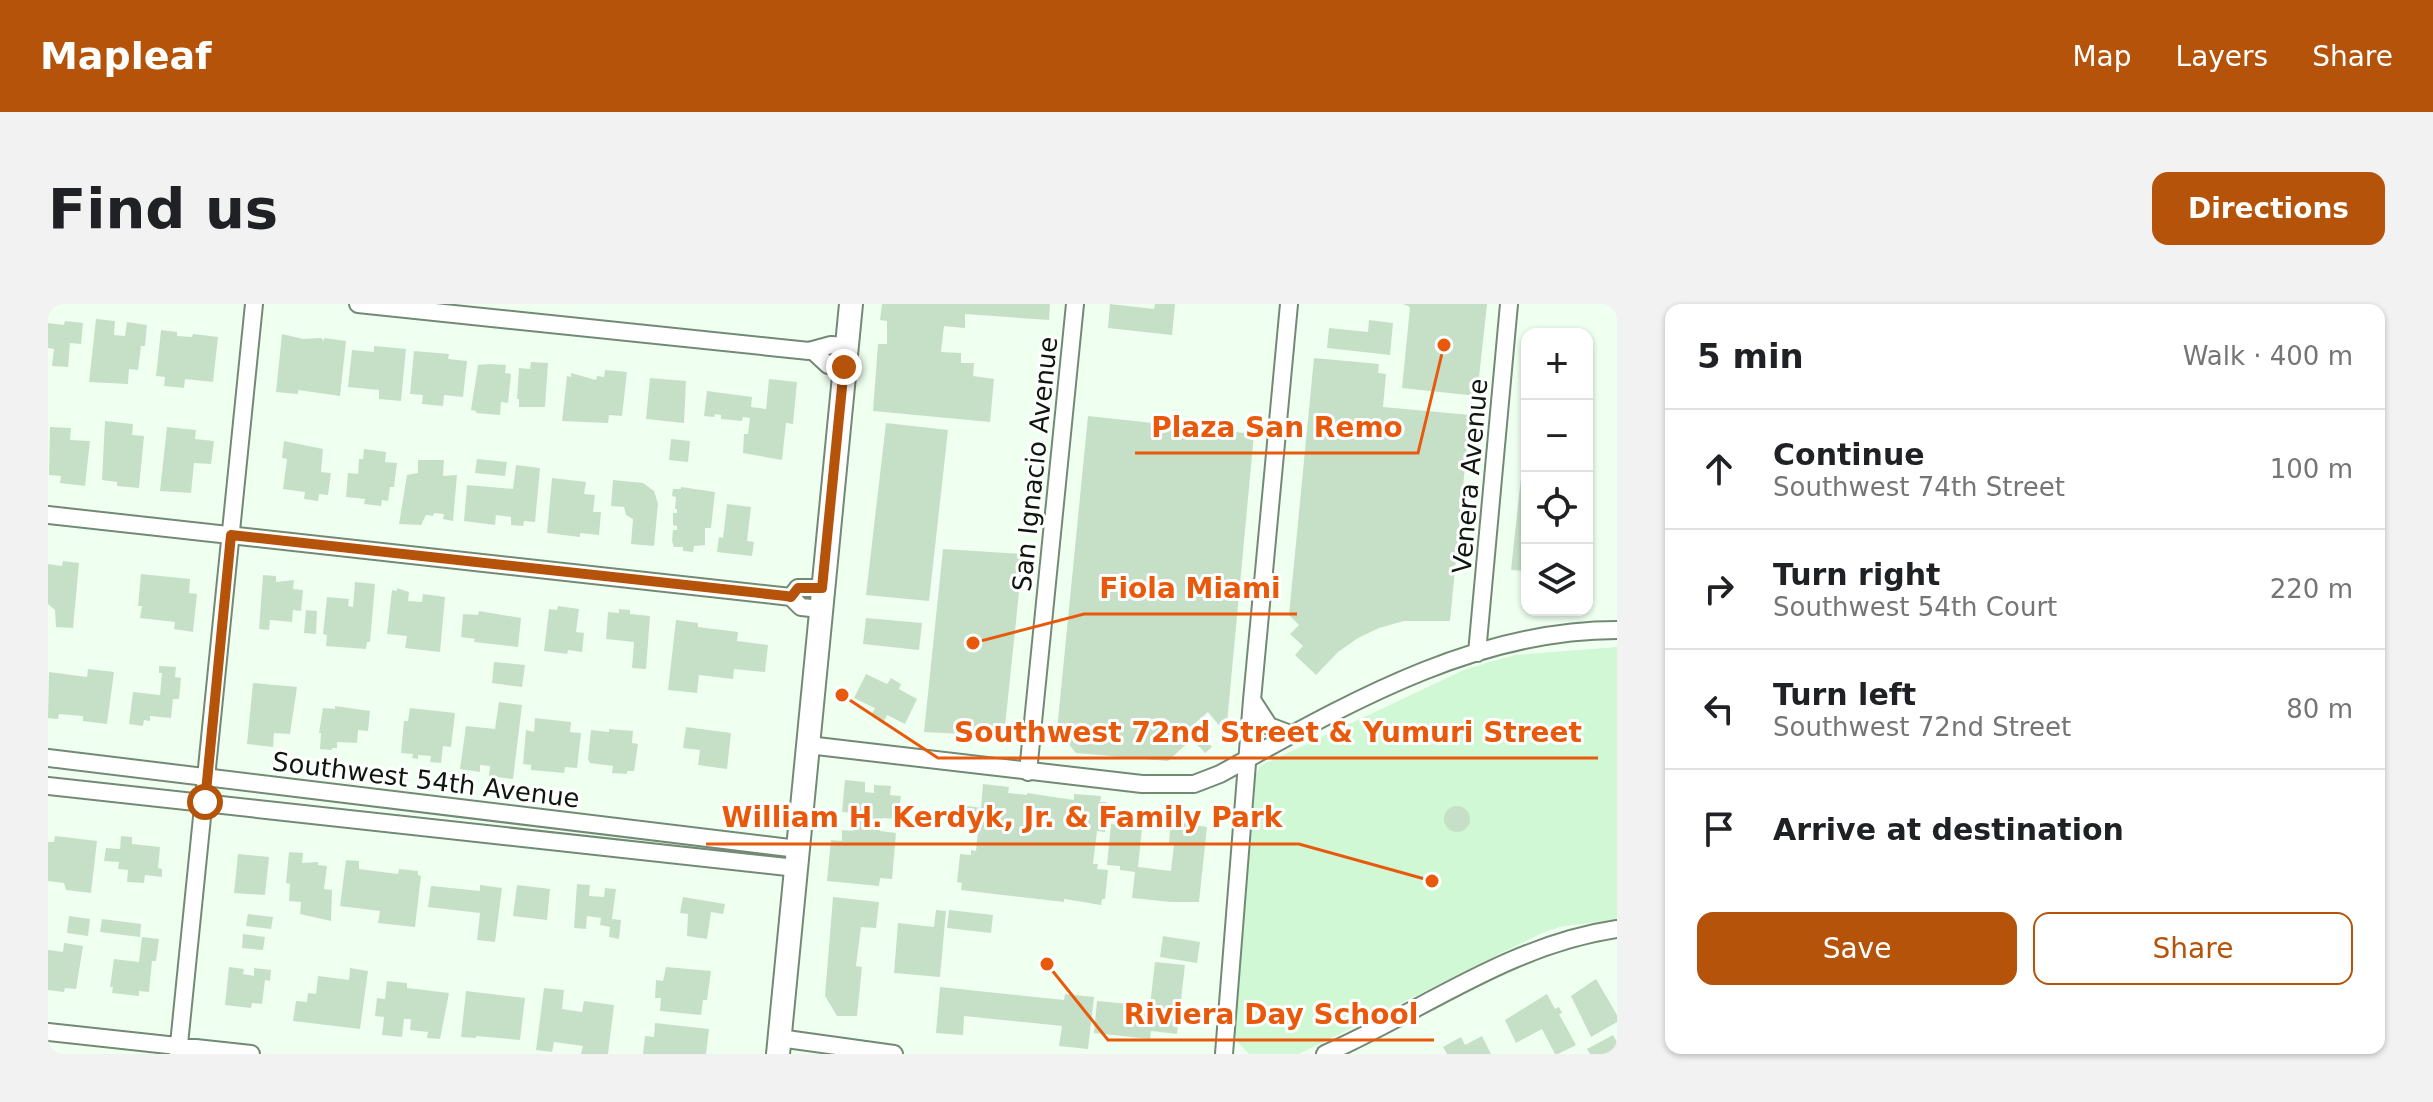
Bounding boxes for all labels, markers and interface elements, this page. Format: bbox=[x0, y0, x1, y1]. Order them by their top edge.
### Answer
text: Mapleaf bbox=[40, 34, 212, 78]
text: Map bbox=[2072, 40, 2132, 73]
text: Layers bbox=[2176, 40, 2268, 73]
text: Share bbox=[2312, 40, 2393, 73]
button: Directions bbox=[2152, 172, 2385, 245]
text: Find us bbox=[48, 176, 278, 241]
map controls bbox=[1521, 328, 1593, 616]
button: + bbox=[1521, 328, 1593, 400]
street label: San Ignacio Avenue bbox=[1007, 335, 1063, 593]
text: 5 min bbox=[1697, 336, 1804, 376]
text: Walk · 400 m bbox=[2183, 341, 2353, 371]
route end bbox=[826, 349, 862, 385]
street label: Venera Avenue bbox=[1447, 377, 1493, 575]
button: − bbox=[1521, 400, 1593, 472]
callout: Plaza San Remo bbox=[1135, 401, 1418, 453]
text: Plaza San Remo bbox=[1151, 411, 1403, 444]
text: Continue bbox=[1773, 437, 1925, 472]
icon: ahead bbox=[1697, 447, 1741, 491]
text: 100 m bbox=[2270, 454, 2353, 484]
button: locate bbox=[1521, 472, 1593, 544]
text: Southwest 74th Street bbox=[1773, 472, 2065, 502]
button: layers bbox=[1521, 544, 1593, 616]
text: Turn right bbox=[1773, 557, 1940, 592]
callout: Fiola Miami bbox=[1084, 562, 1297, 614]
icon: right bbox=[1697, 567, 1741, 611]
text: Fiola Miami bbox=[1099, 572, 1281, 605]
text: 220 m bbox=[2270, 574, 2353, 604]
text: Southwest 54th Court bbox=[1773, 592, 2057, 622]
text: Turn left bbox=[1773, 677, 1916, 712]
icon: left bbox=[1697, 687, 1741, 731]
text: 80 m bbox=[2286, 694, 2353, 724]
callout: Southwest 72nd Street & Yumuri Street bbox=[938, 706, 1598, 758]
text: Southwest 72nd Street bbox=[1773, 712, 2071, 742]
text: Southwest 72nd Street & Yumuri Street bbox=[954, 716, 1582, 749]
street label: Southwest 54th Avenue bbox=[271, 746, 581, 814]
route start bbox=[187, 784, 223, 820]
callout: William H. Kerdyk, Jr. & Family Park bbox=[706, 792, 1299, 844]
text: William H. Kerdyk, Jr. & Family Park bbox=[722, 801, 1284, 834]
icon: arrive bbox=[1697, 807, 1741, 851]
text: Arrive at destination bbox=[1773, 812, 2124, 847]
button: Save bbox=[1697, 912, 2017, 985]
button: Share bbox=[2033, 912, 2353, 985]
callout: Riviera Day School bbox=[1108, 988, 1434, 1040]
text: Riviera Day School bbox=[1124, 998, 1418, 1031]

